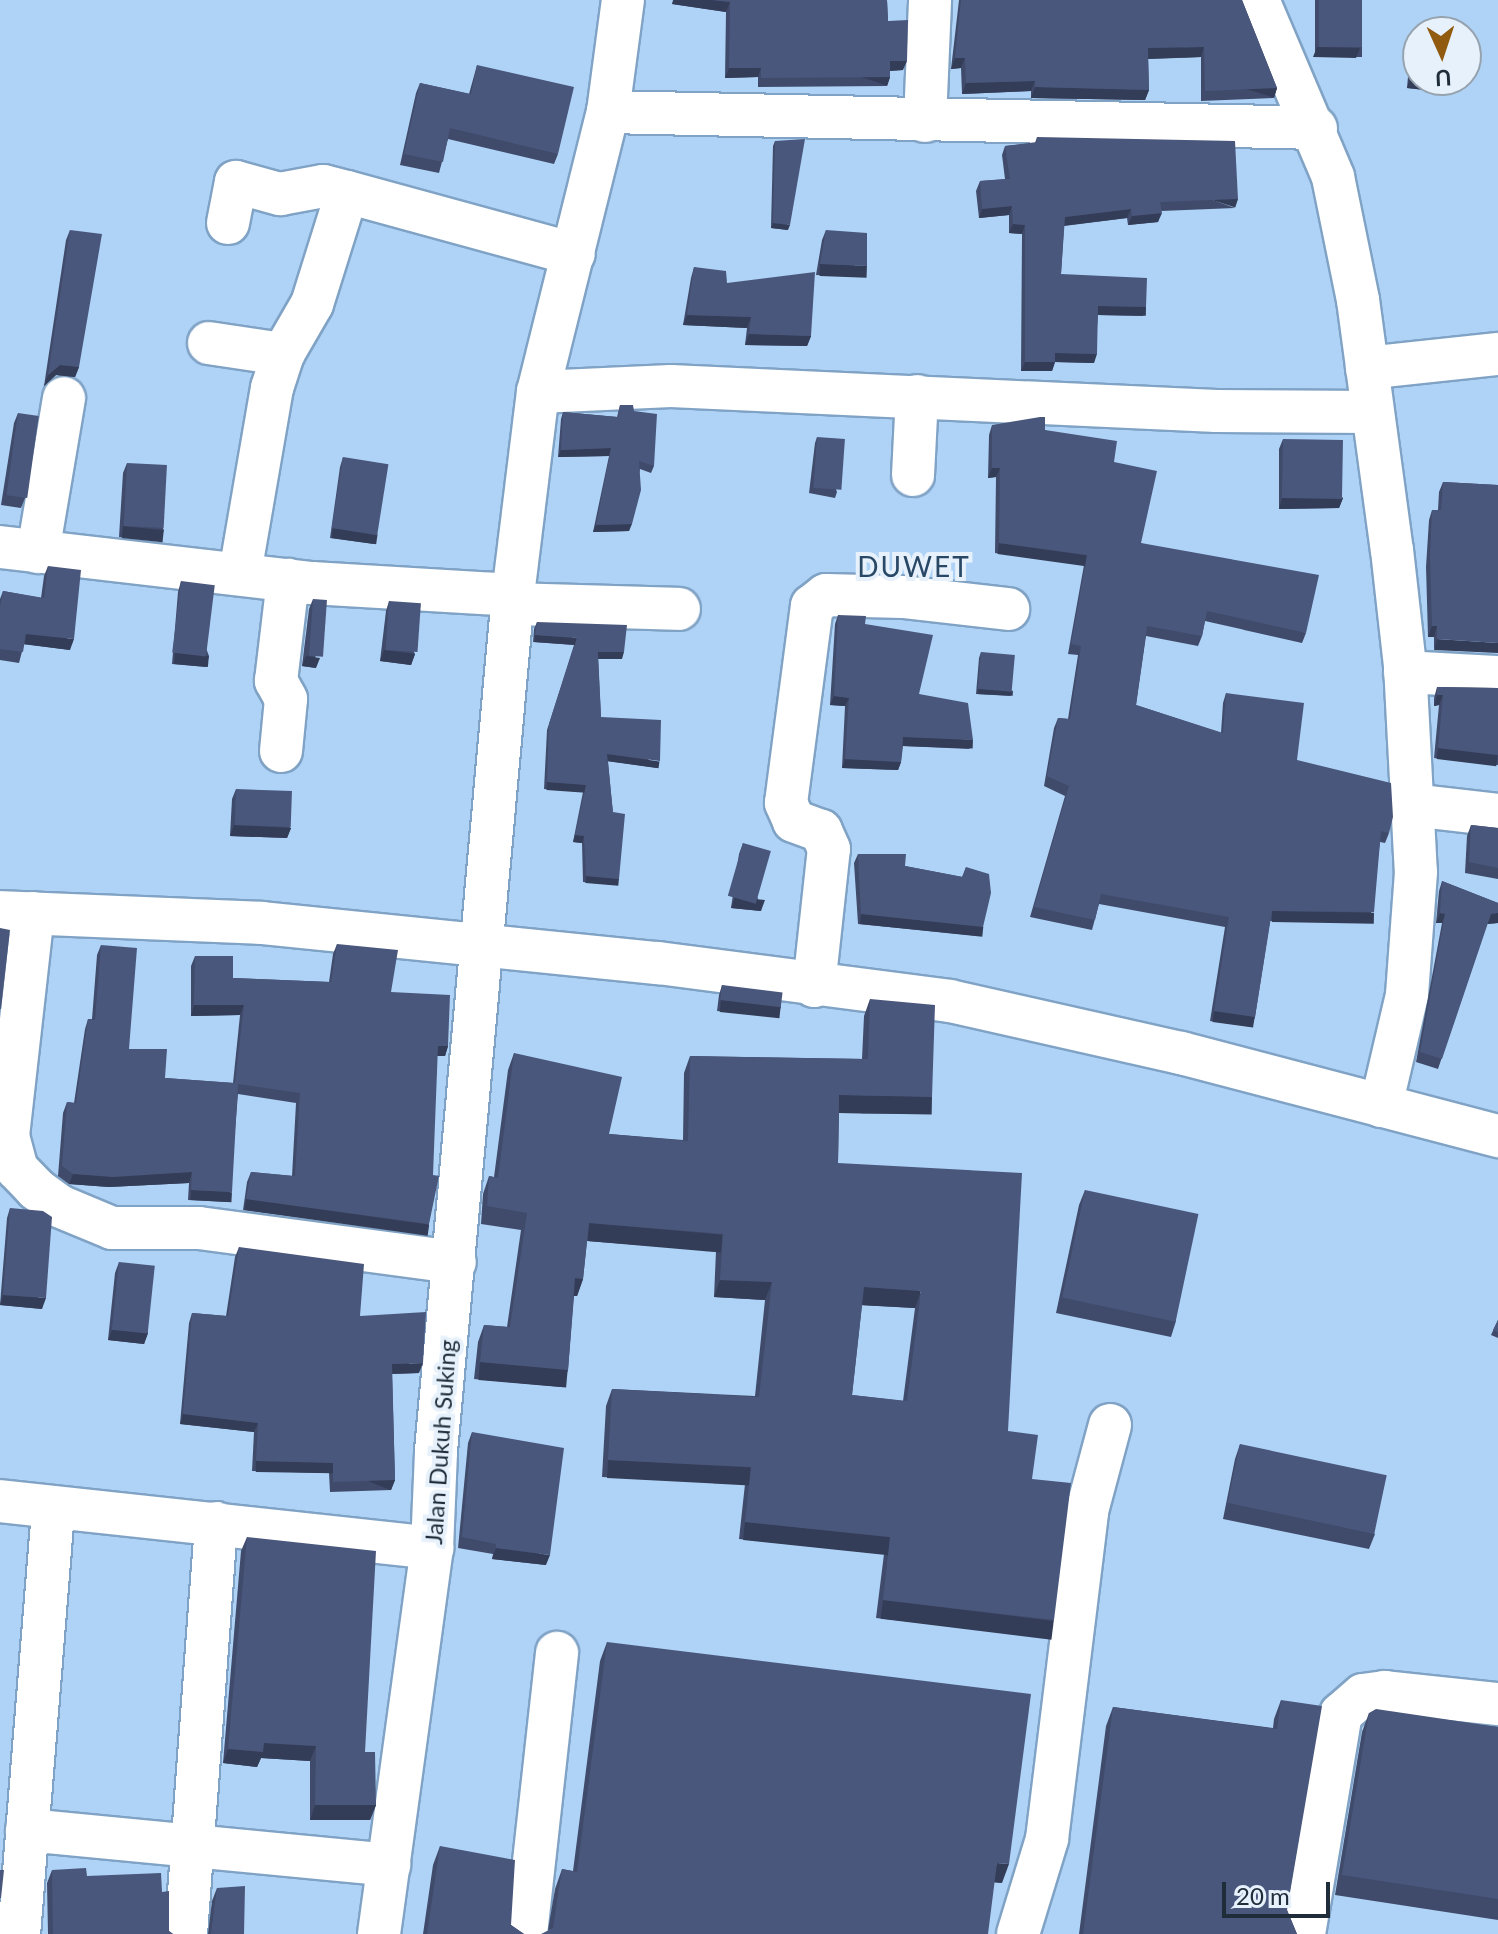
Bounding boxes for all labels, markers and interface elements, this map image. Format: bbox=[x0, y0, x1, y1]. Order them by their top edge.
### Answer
north arrow bbox=[1402, 16, 1482, 96]
text: U bbox=[1434, 65, 1452, 92]
district label: DUWET bbox=[857, 549, 971, 583]
street label: Jalan Dukuh Suking bbox=[418, 1339, 462, 1545]
scale bar bbox=[1226, 1866, 1334, 1916]
text: 20 m bbox=[1236, 1881, 1290, 1910]

